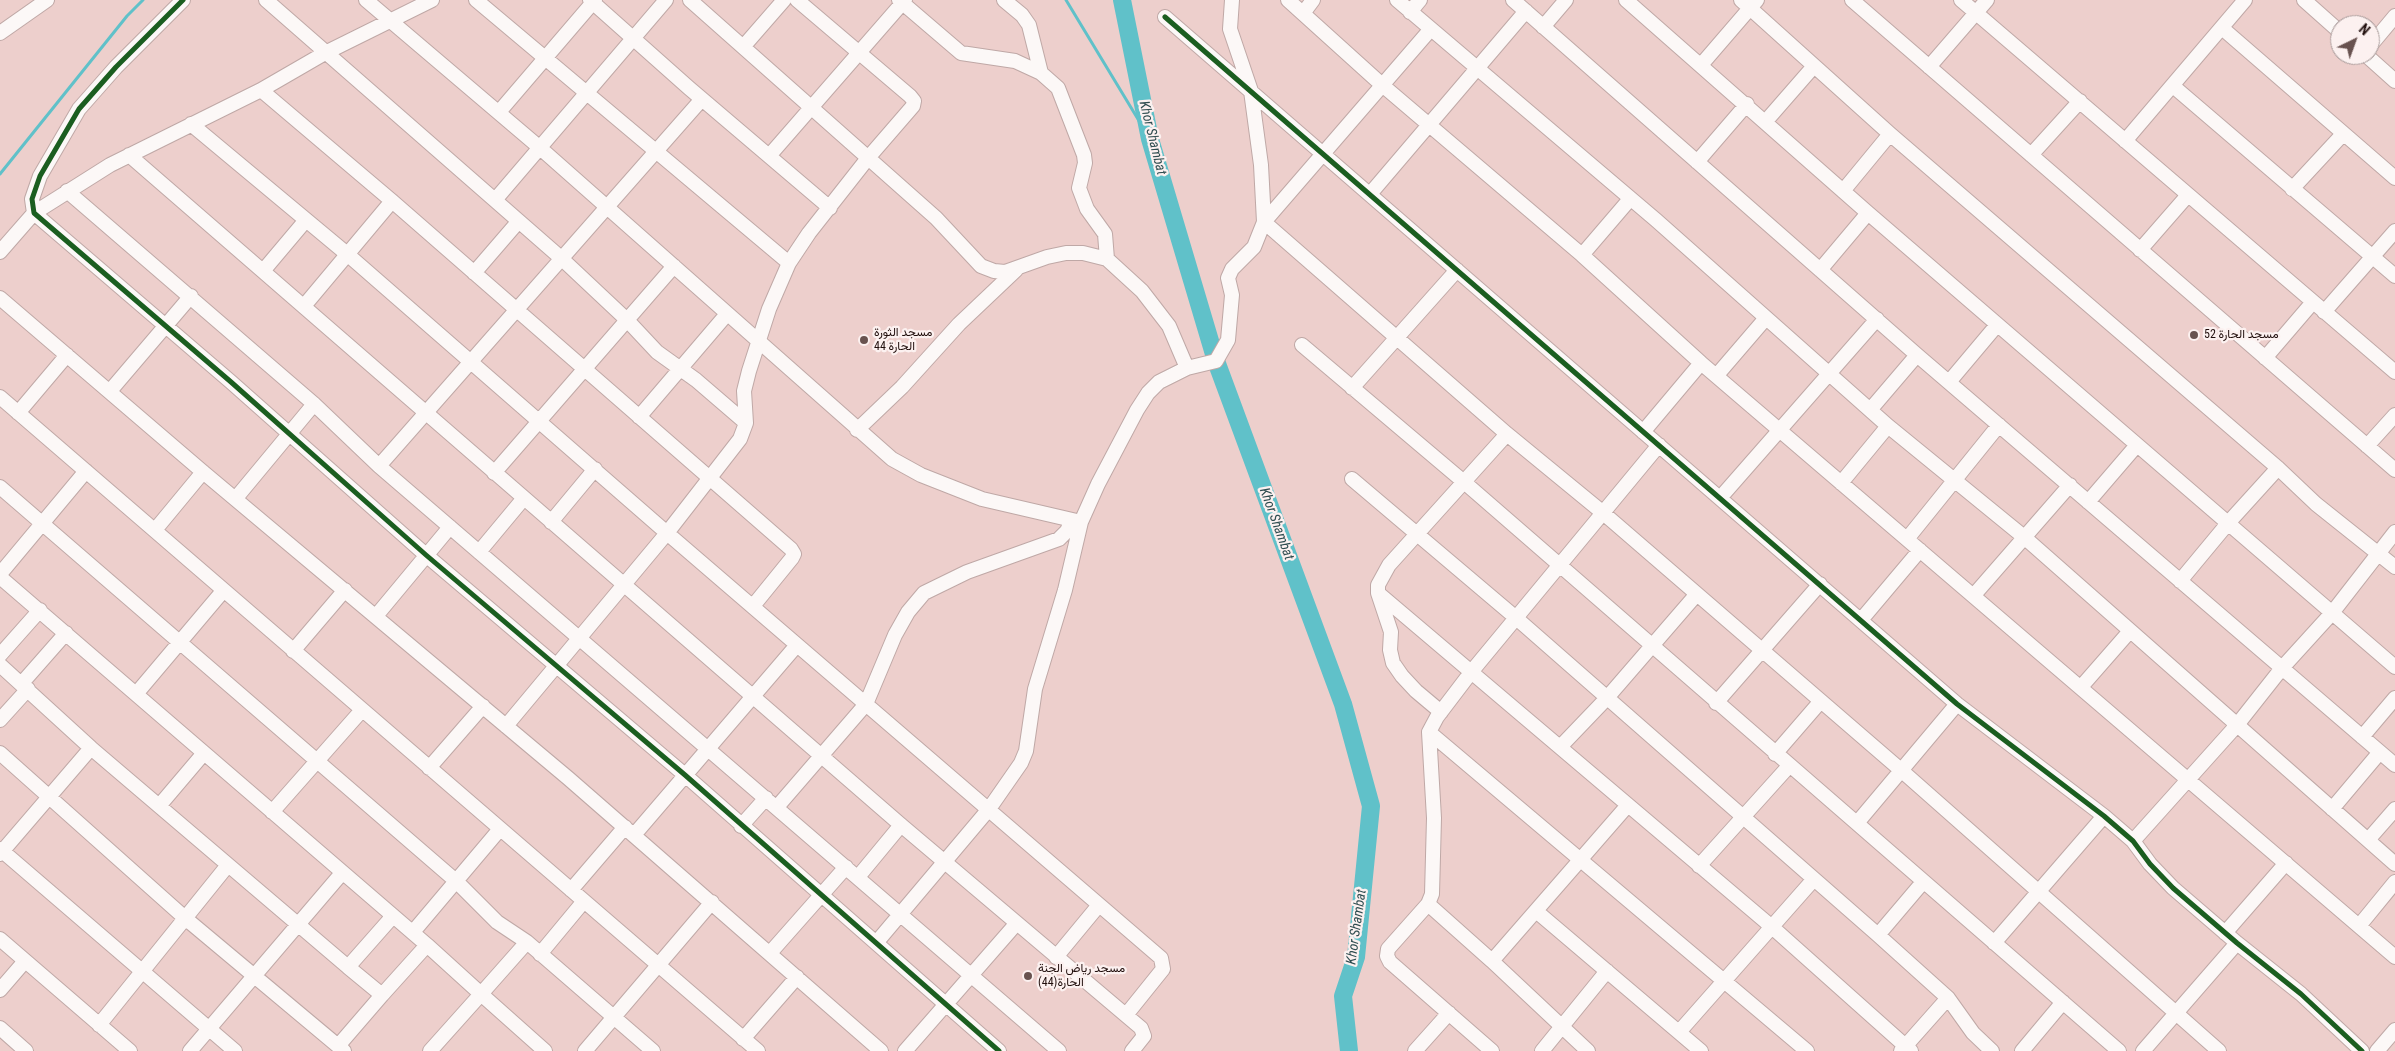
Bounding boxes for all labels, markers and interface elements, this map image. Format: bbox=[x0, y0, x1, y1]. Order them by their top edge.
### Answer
north arrow bbox=[2330, 15, 2380, 65]
text: N bbox=[2356, 21, 2373, 38]
water label: Khor Shambat bbox=[1135, 99, 1169, 177]
place label: مسجد الثورة الحارة 44 bbox=[874, 326, 932, 354]
place label: مسجد الحارة 52 bbox=[2204, 328, 2279, 342]
marker: مسجد الحارة 52 bbox=[2188, 329, 2200, 341]
marker: مسجد الثورة الحارة 44 bbox=[858, 334, 870, 346]
water label: Khor Shambat bbox=[1255, 486, 1297, 562]
water label: Khor Shambat bbox=[1343, 888, 1371, 966]
place label: مسجد رياض الجنة الحارة(44) bbox=[1038, 962, 1125, 990]
marker: مسجد رياض الجنة الحارة(44) bbox=[1022, 970, 1034, 982]

